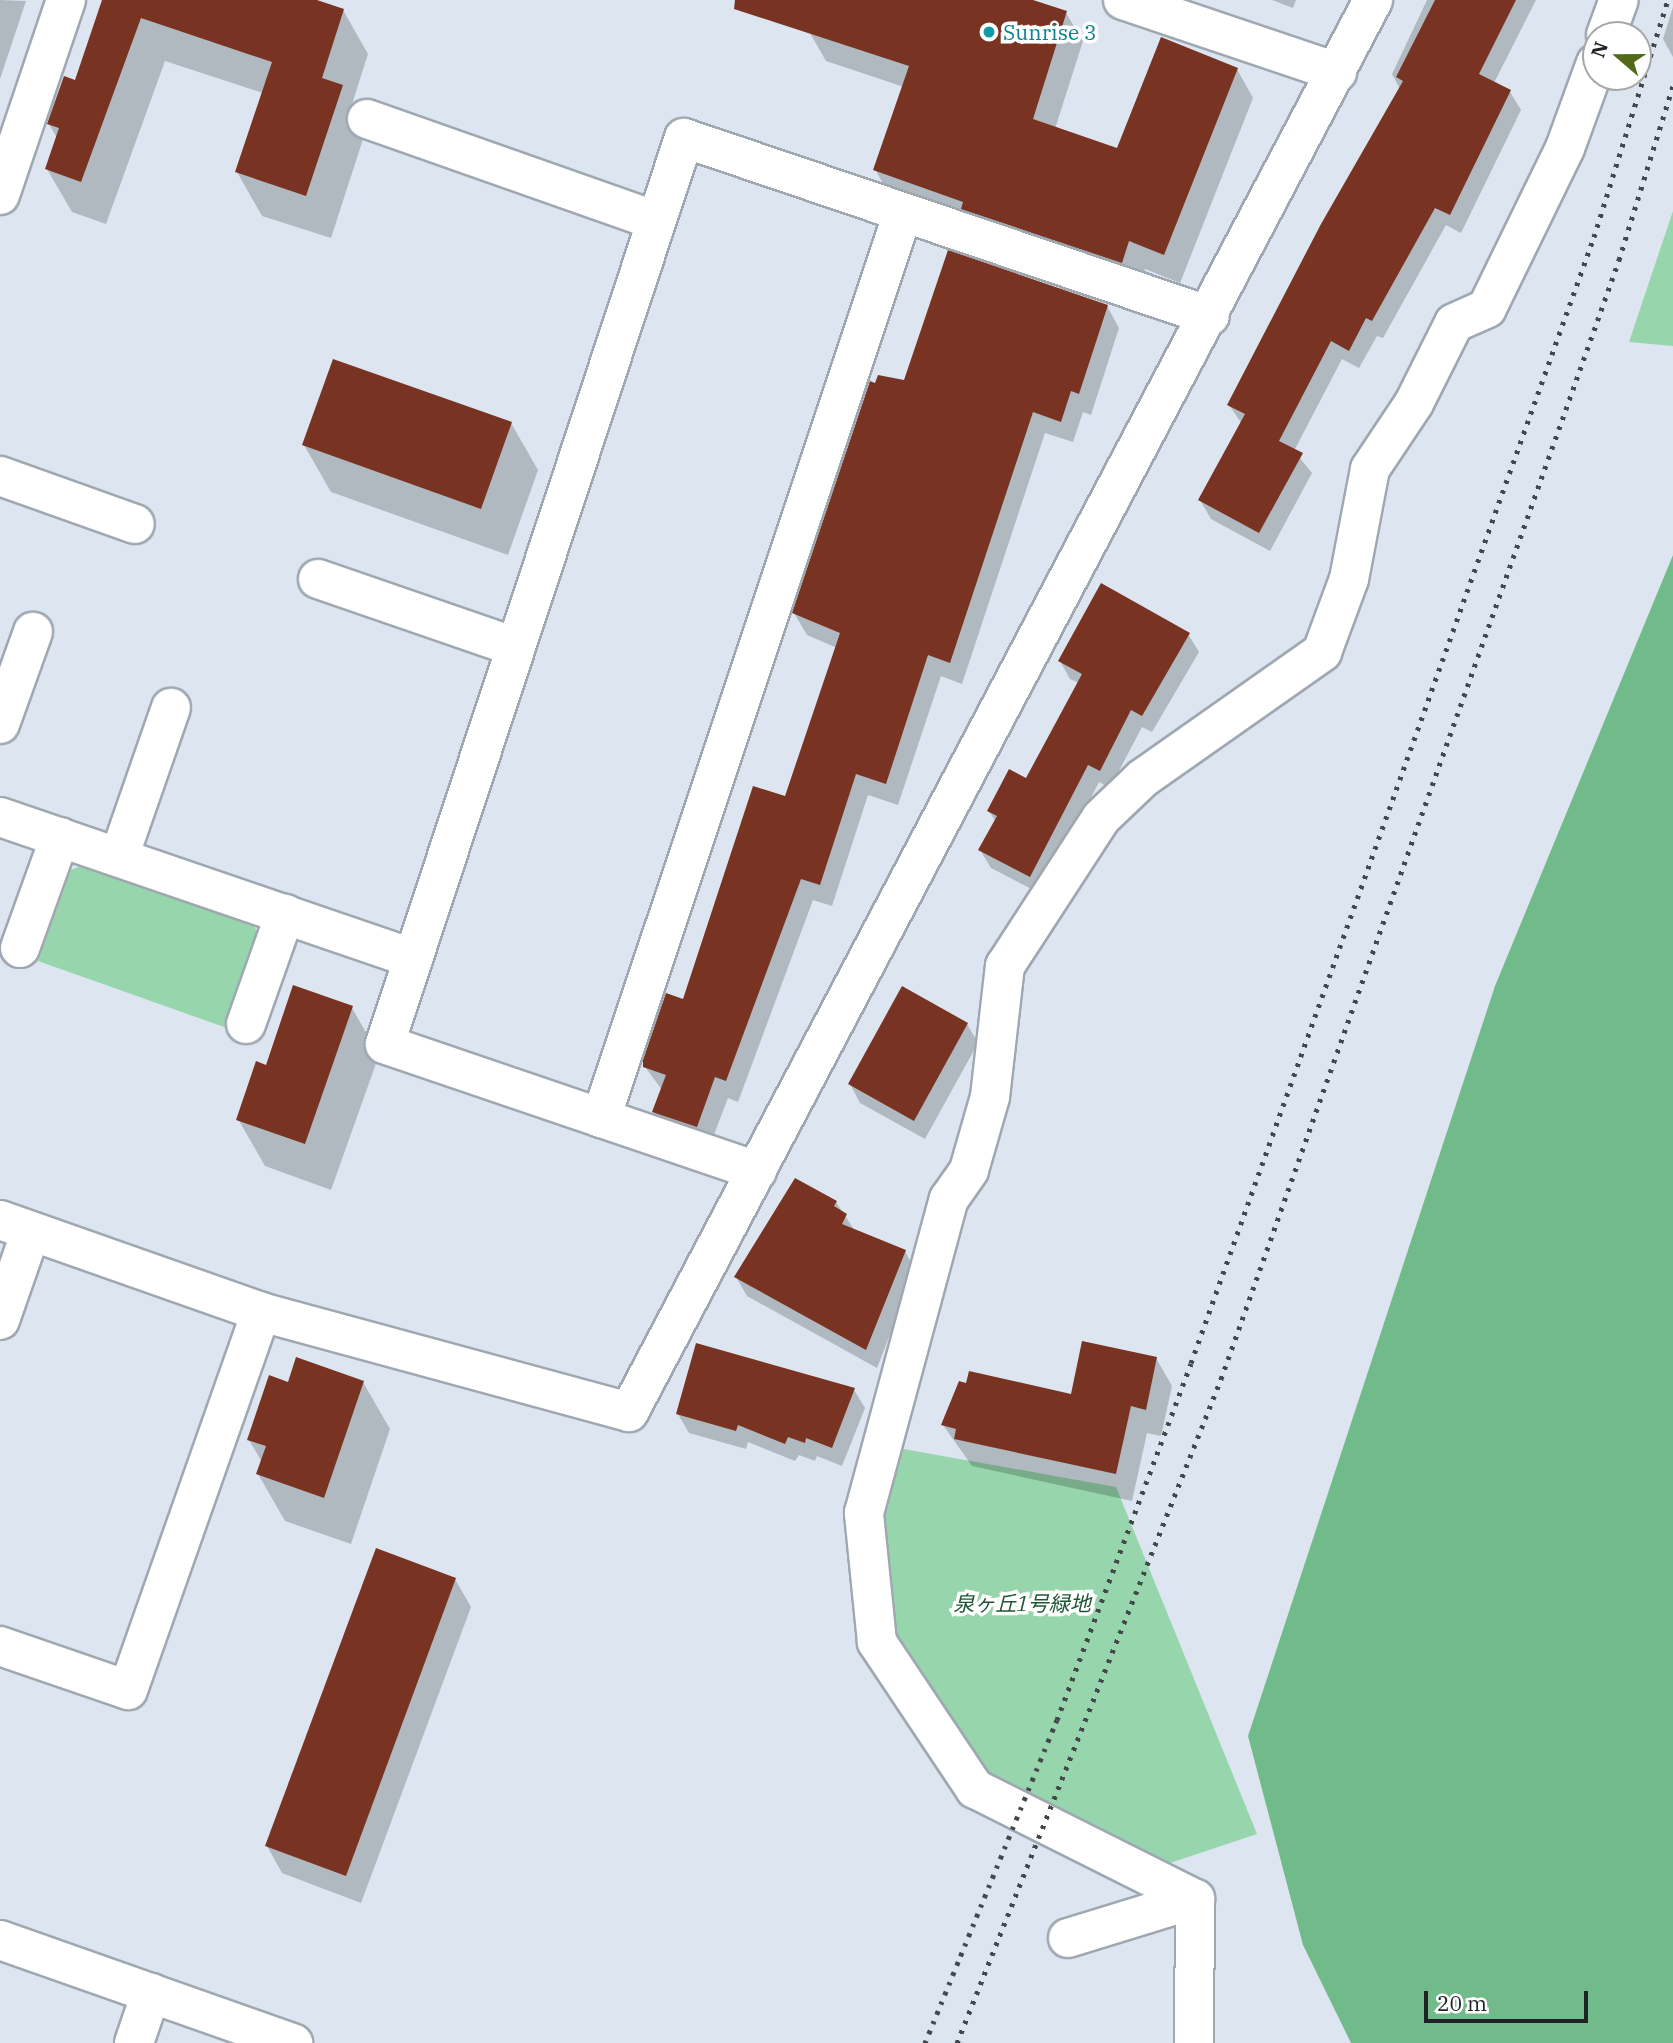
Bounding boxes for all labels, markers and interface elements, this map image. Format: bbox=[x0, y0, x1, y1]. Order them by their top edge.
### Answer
place label: Sunrise 3 bbox=[1003, 19, 1097, 45]
north arrow bbox=[1582, 21, 1652, 91]
marker: Sunrise 3 bbox=[981, 24, 997, 40]
text: N bbox=[1585, 38, 1613, 61]
park label: 泉ヶ丘1号緑地 bbox=[953, 1590, 1091, 1616]
scale bar bbox=[1428, 1976, 1592, 2020]
text: 20 m bbox=[1437, 1989, 1487, 2017]

